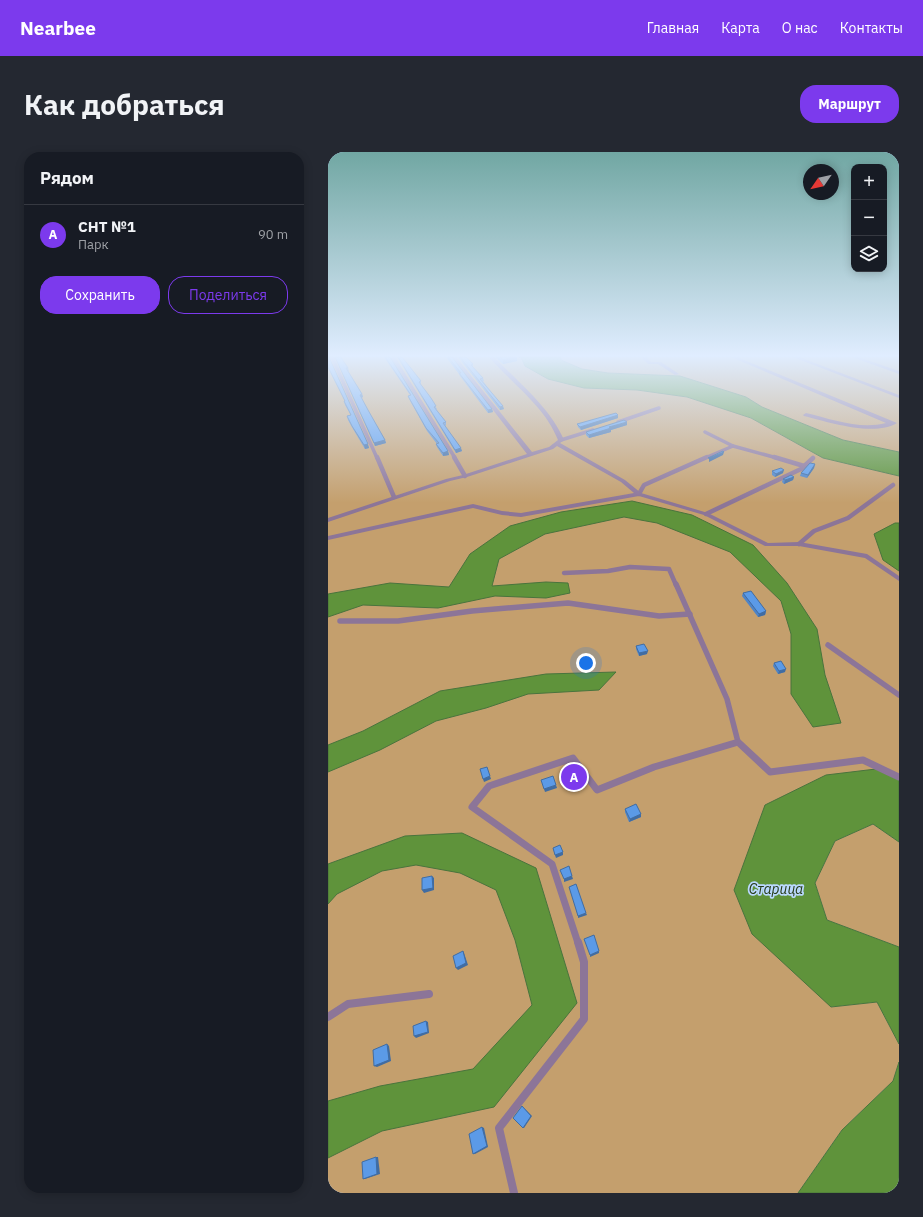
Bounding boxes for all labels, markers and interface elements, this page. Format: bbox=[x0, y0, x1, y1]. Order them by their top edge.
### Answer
text: Nearbee bbox=[20, 16, 96, 40]
text: Главная bbox=[647, 19, 699, 37]
text: Карта bbox=[721, 19, 760, 37]
text: О нас bbox=[782, 19, 818, 37]
text: Контакты bbox=[840, 19, 903, 37]
button: Маршрут bbox=[800, 85, 899, 123]
text: Как добраться bbox=[24, 86, 225, 123]
north arrow bbox=[803, 164, 839, 200]
map controls bbox=[851, 164, 887, 272]
button: + bbox=[851, 164, 887, 200]
text: Рядом bbox=[40, 167, 94, 189]
button: − bbox=[851, 200, 887, 236]
text: СНТ №1 bbox=[78, 217, 136, 236]
text: A bbox=[49, 226, 57, 243]
text: 90 m bbox=[258, 226, 288, 243]
text: Парк bbox=[78, 236, 109, 253]
button: layers bbox=[851, 236, 887, 272]
button: Сохранить bbox=[40, 276, 160, 314]
button: Поделиться bbox=[168, 276, 288, 314]
your location bbox=[576, 653, 596, 673]
pin: A bbox=[561, 762, 587, 792]
water label: Старица bbox=[749, 880, 803, 898]

